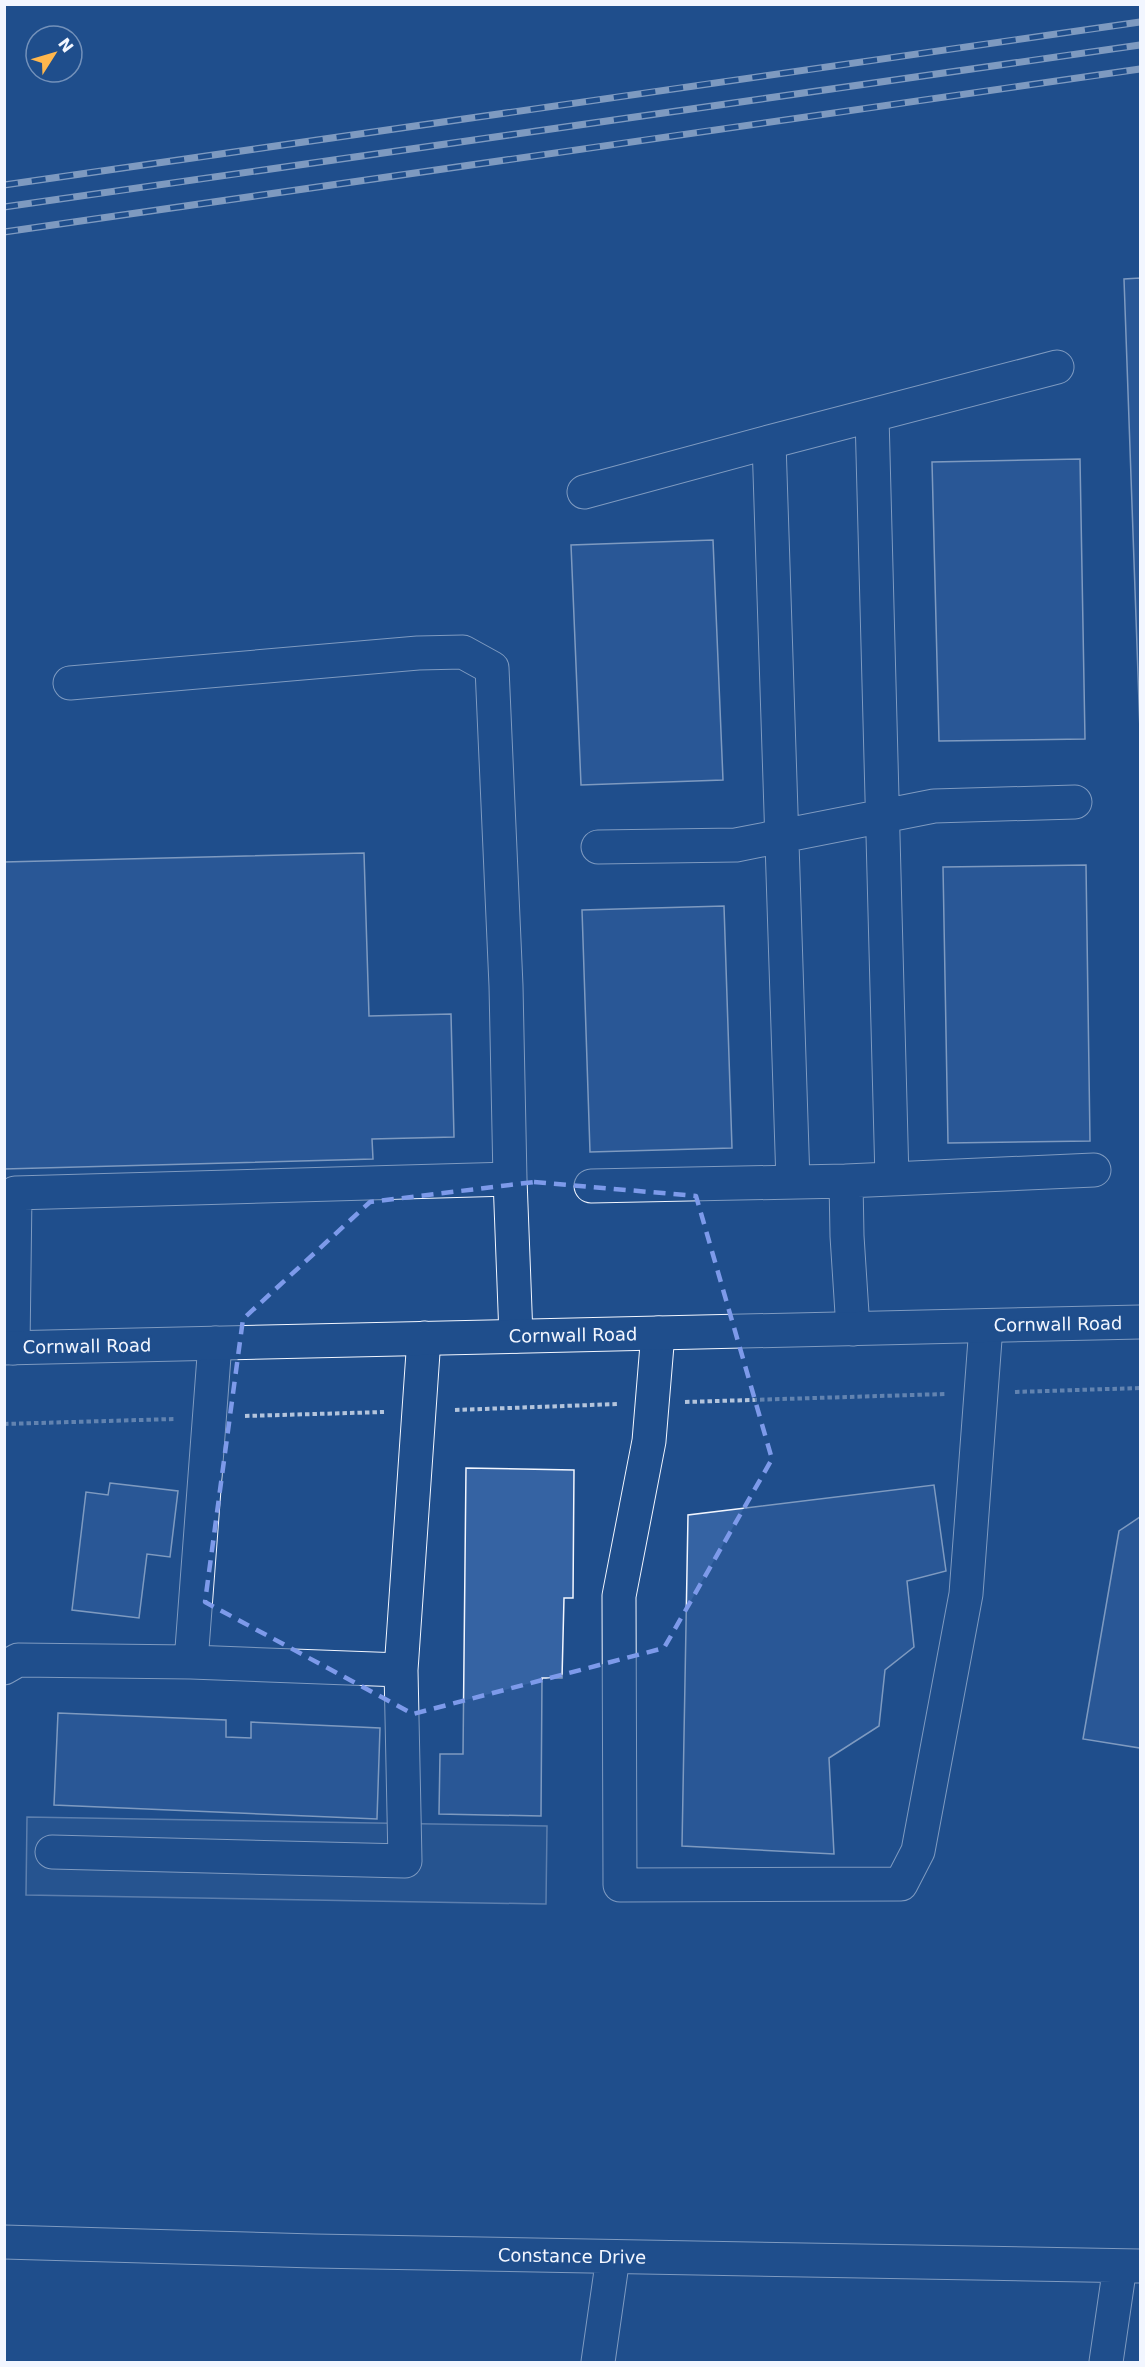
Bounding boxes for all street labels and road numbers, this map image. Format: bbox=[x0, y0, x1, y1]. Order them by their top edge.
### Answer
street label: Cornwall Road bbox=[993, 1312, 1123, 1336]
street label: Cornwall Road bbox=[508, 1323, 638, 1347]
street label: Cornwall Road bbox=[22, 1334, 152, 1358]
street label: Constance Drive bbox=[498, 2244, 646, 2268]

